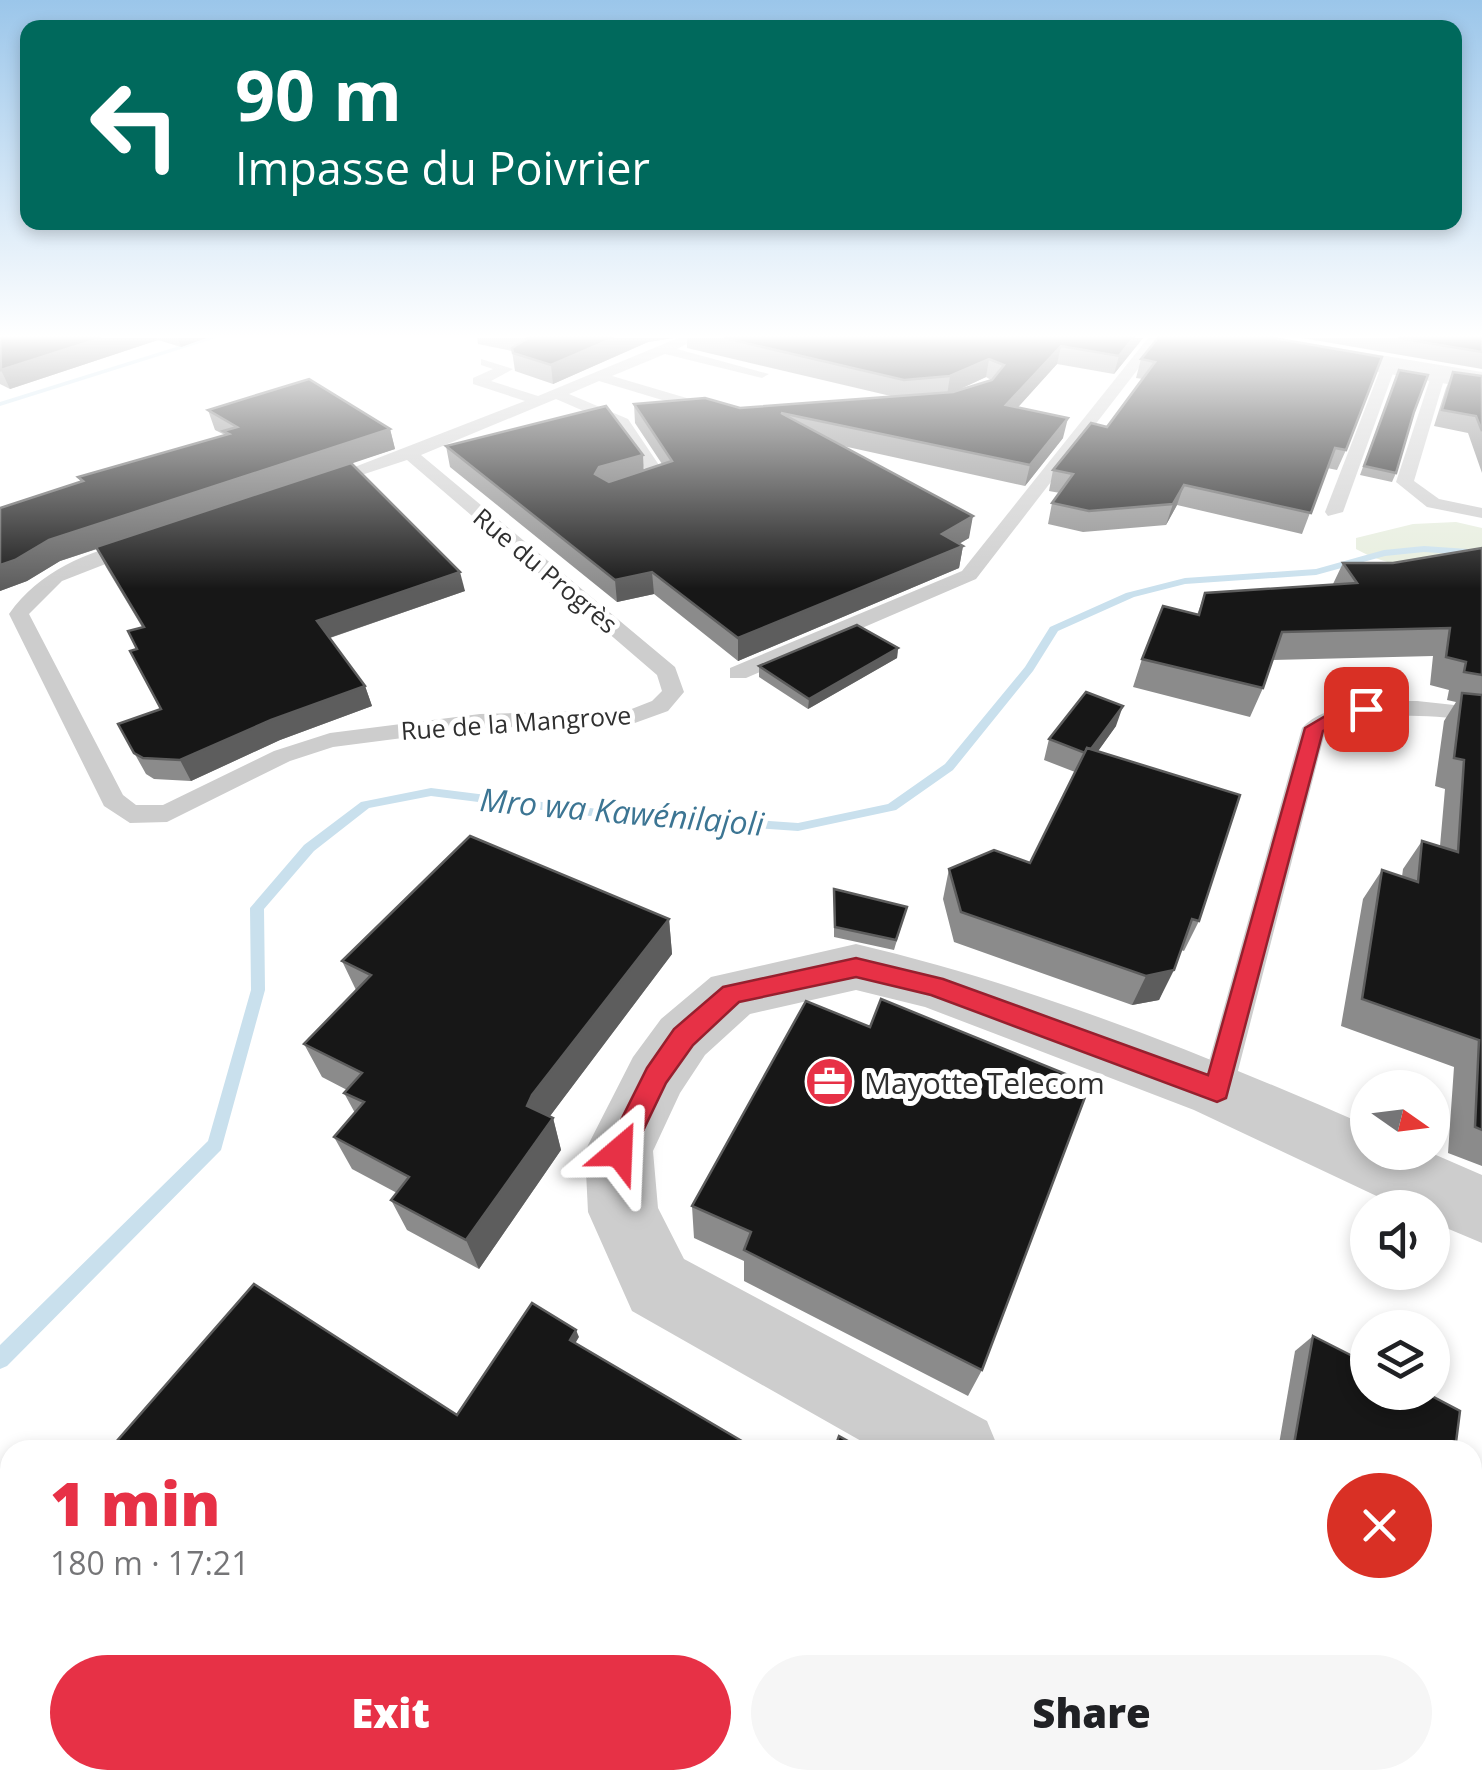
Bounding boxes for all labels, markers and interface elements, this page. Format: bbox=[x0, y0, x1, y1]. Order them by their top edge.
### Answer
text: 90 m bbox=[235, 46, 402, 142]
icon: left bbox=[70, 60, 200, 190]
text: Impasse du Poivrier bbox=[235, 137, 650, 198]
street label: Rue du Progrès bbox=[467, 500, 625, 640]
pin bbox=[1324, 667, 1409, 752]
icon: arrive bbox=[1339, 682, 1394, 737]
street label: Rue de la Mangrove bbox=[400, 697, 632, 747]
water label: Mro wa Kawénilajoli bbox=[478, 777, 767, 845]
office icon: Mayotte Telecom bbox=[803, 1056, 855, 1108]
place label: Mayotte Telecom bbox=[864, 1062, 1105, 1103]
north arrow bbox=[1350, 1070, 1450, 1170]
map controls bbox=[1350, 1070, 1450, 1410]
position arrow bbox=[567, 1100, 671, 1204]
button: sound bbox=[1350, 1190, 1450, 1290]
button: layers bbox=[1350, 1310, 1450, 1410]
text: 1 min bbox=[50, 1462, 220, 1544]
button: close bbox=[1327, 1473, 1432, 1578]
text: 180 m · 17:21 bbox=[50, 1541, 249, 1584]
button: Exit bbox=[50, 1655, 731, 1770]
button: Share bbox=[751, 1655, 1432, 1770]

